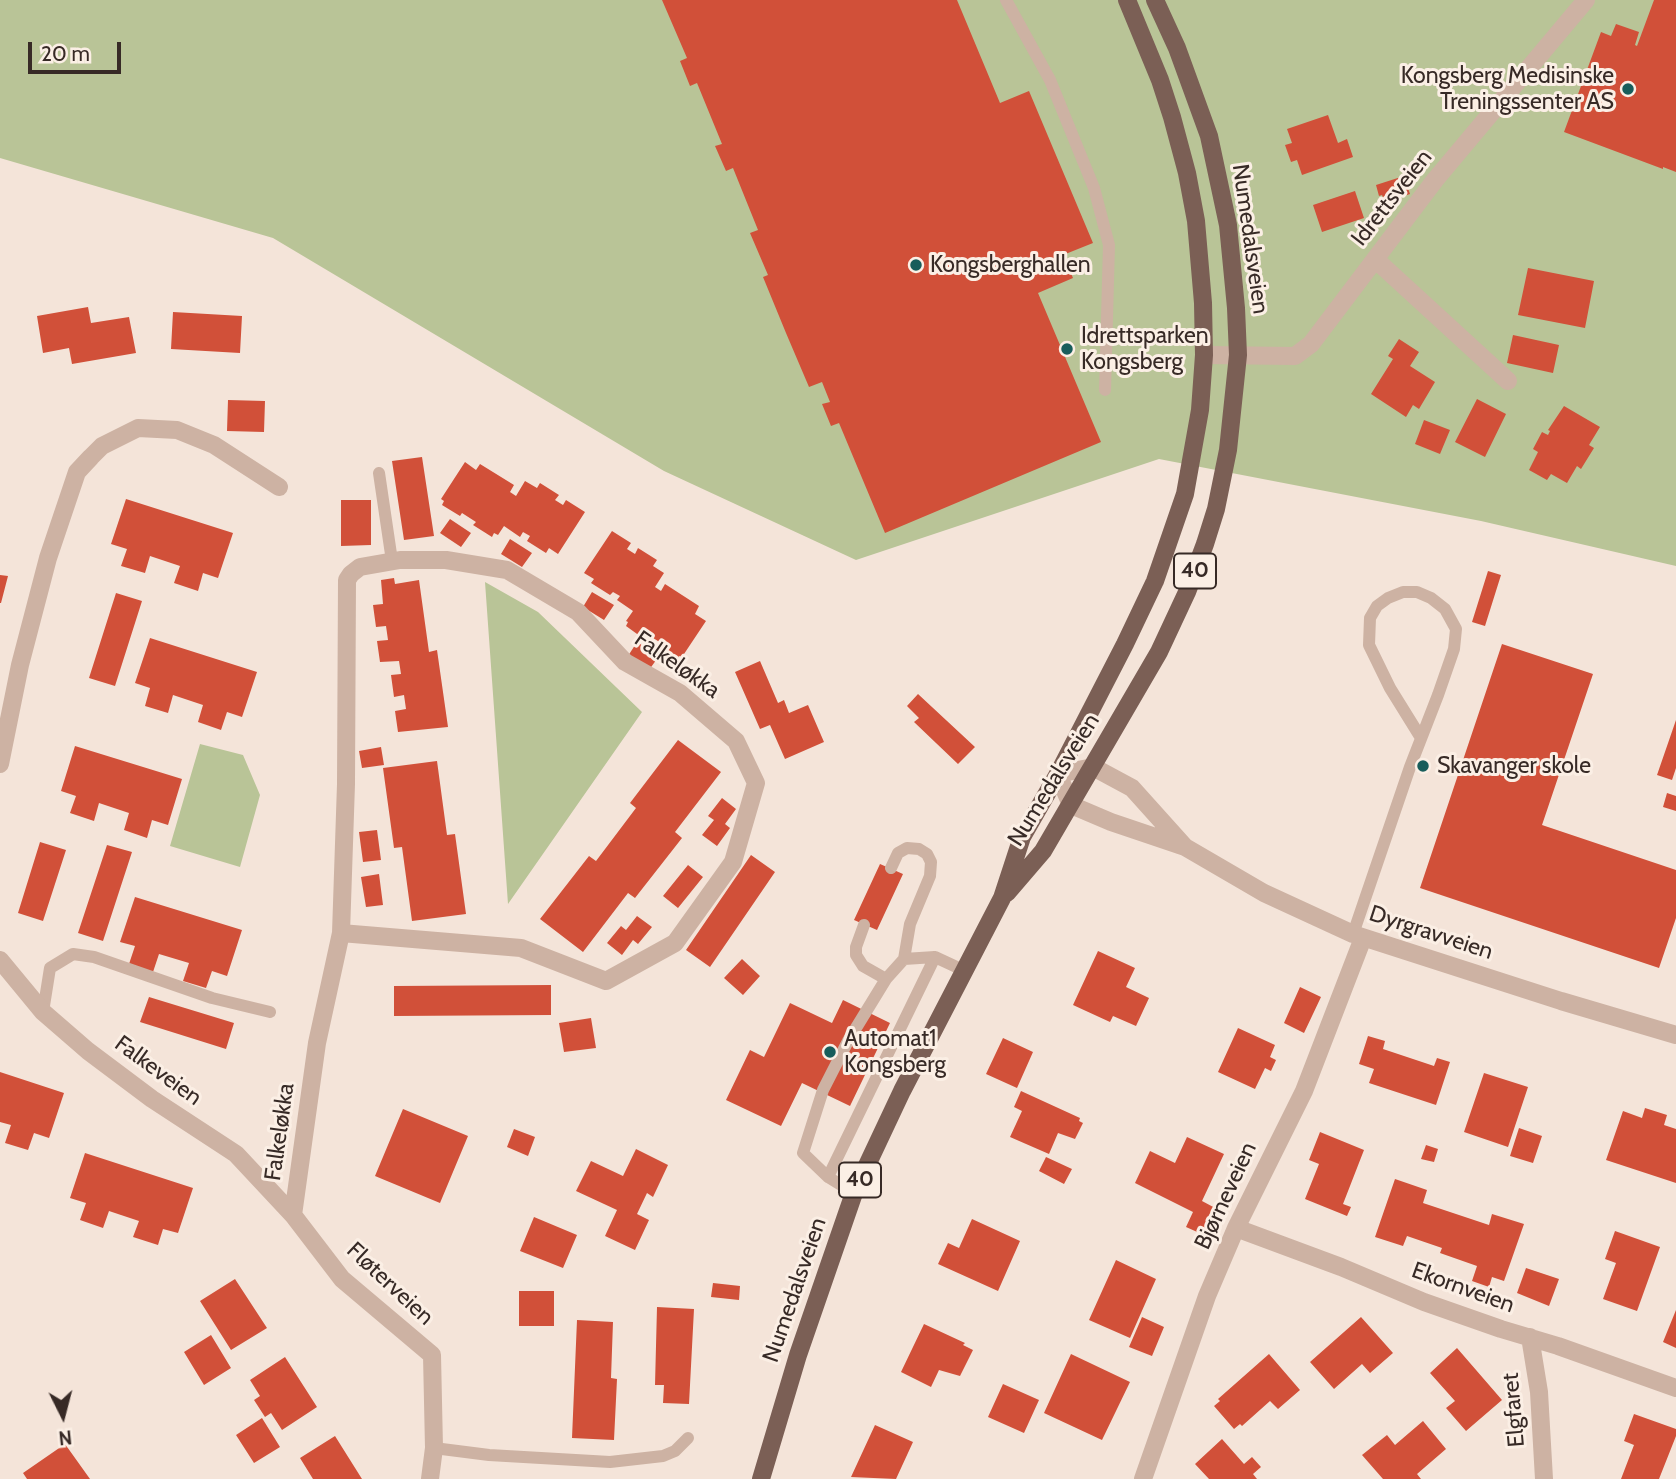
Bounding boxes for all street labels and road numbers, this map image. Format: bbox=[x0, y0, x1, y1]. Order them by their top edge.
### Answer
street label: Idrettsveien bbox=[1346, 144, 1438, 252]
street label: Numedalsveien bbox=[1226, 162, 1274, 316]
road number: 40 bbox=[1174, 554, 1216, 588]
street label: Falkeløkka bbox=[629, 626, 725, 704]
street label: Numedalsveien bbox=[1002, 709, 1106, 851]
street label: Dyrgravveien bbox=[1366, 900, 1496, 966]
street label: Falkeveien bbox=[109, 1030, 207, 1112]
street label: Falkeløkka bbox=[259, 1081, 301, 1183]
street label: Bjørneveien bbox=[1189, 1138, 1263, 1254]
road number: 40 bbox=[839, 1162, 881, 1198]
street label: Numedalsveien bbox=[757, 1214, 833, 1366]
street label: Fløterveien bbox=[341, 1237, 439, 1331]
street label: Ekornveien bbox=[1408, 1257, 1518, 1319]
street label: Elgfaret bbox=[1497, 1372, 1531, 1448]

